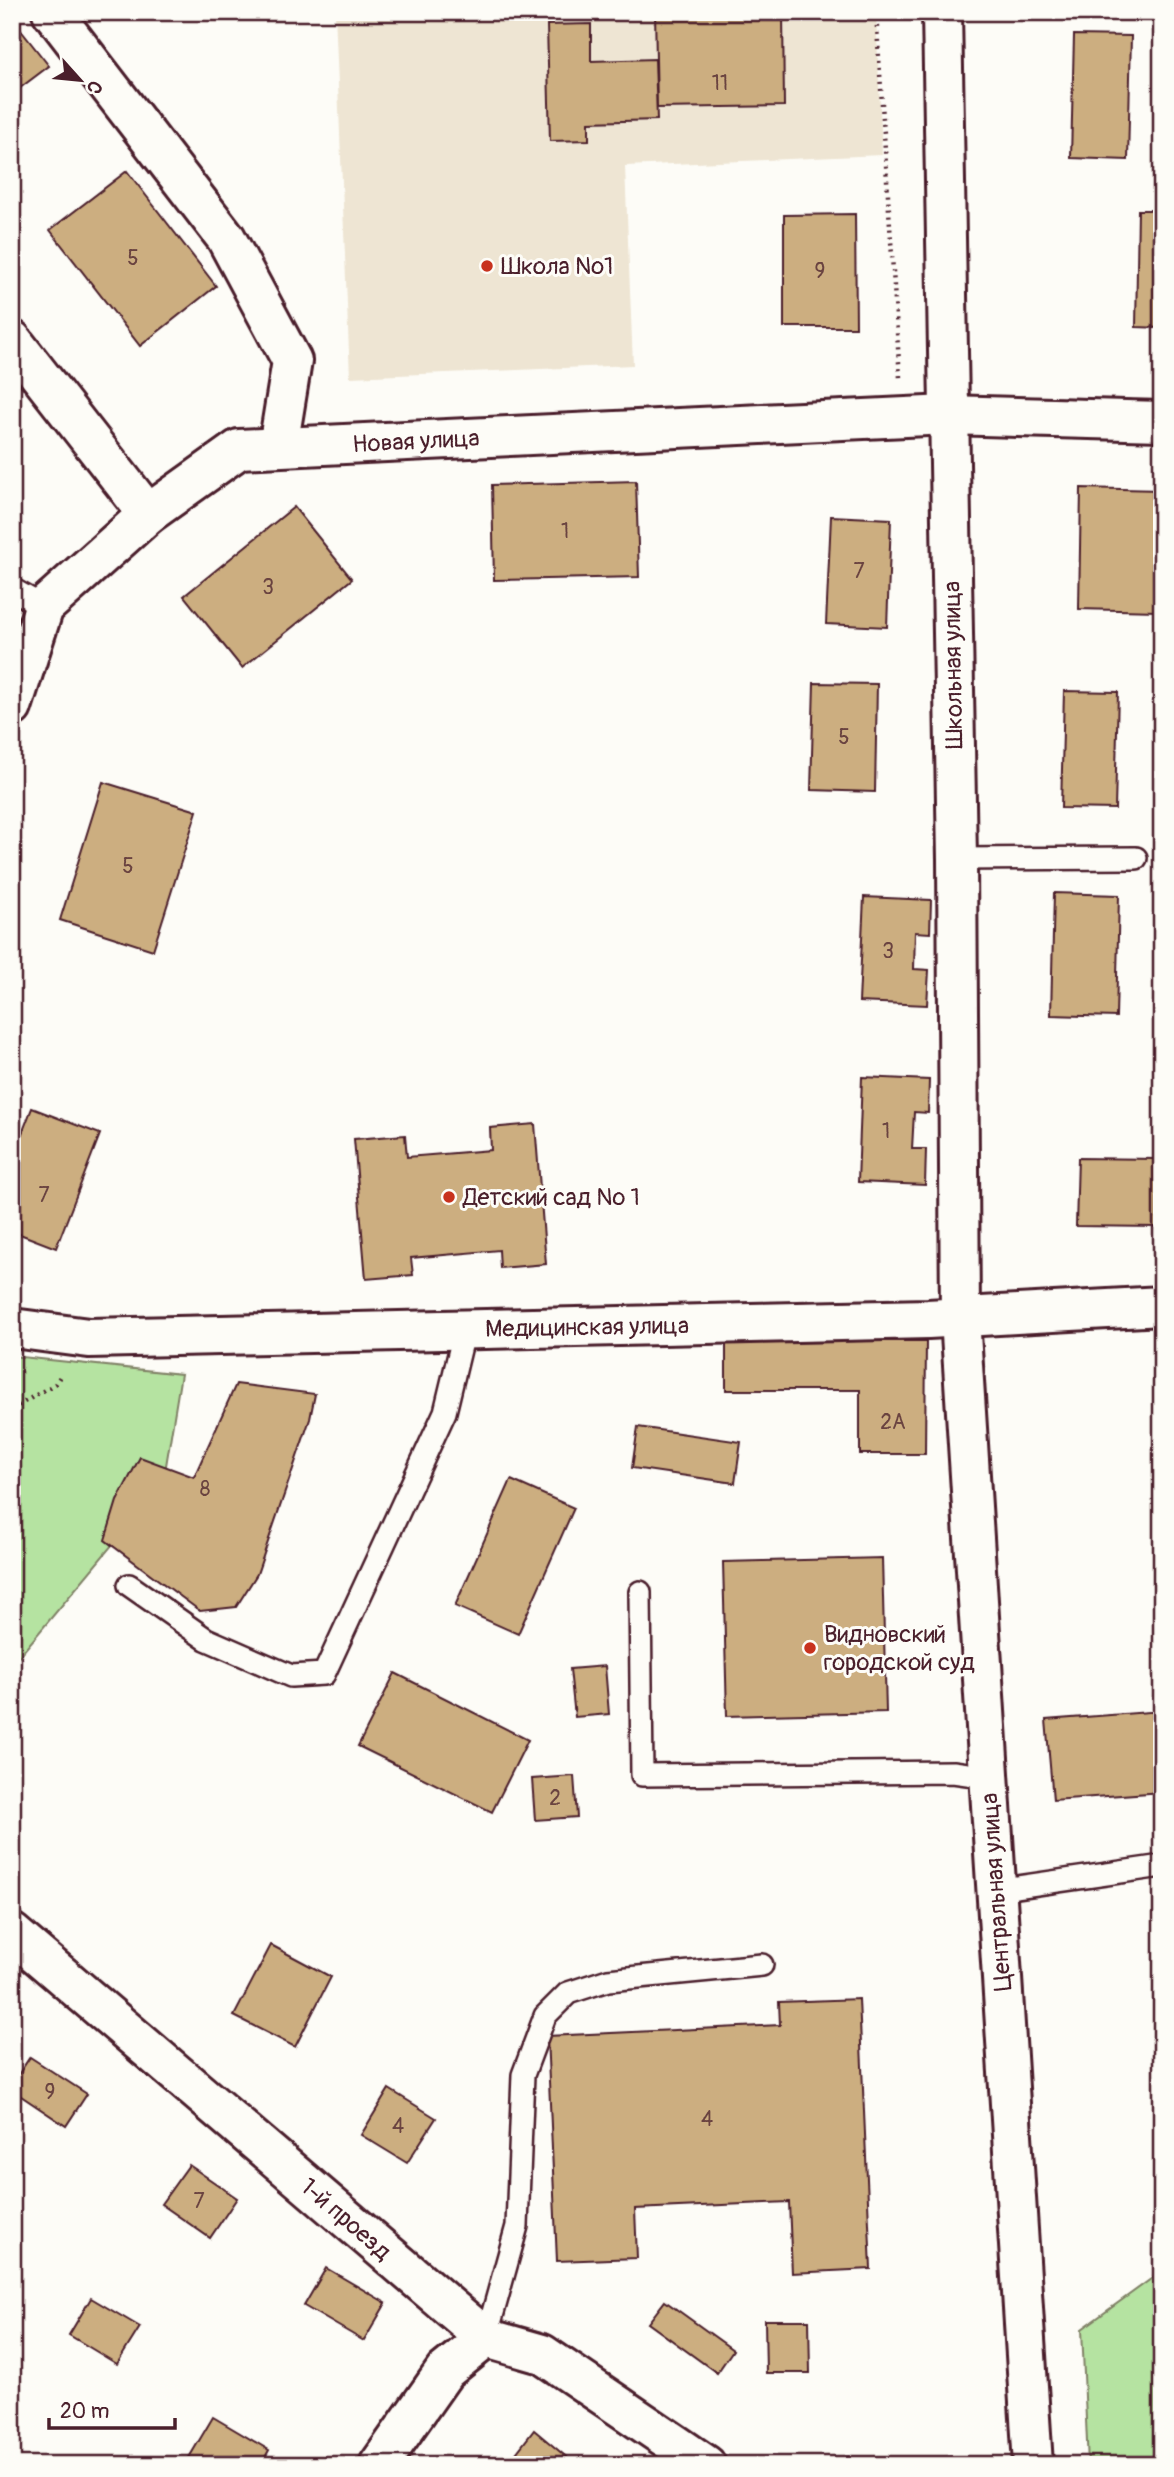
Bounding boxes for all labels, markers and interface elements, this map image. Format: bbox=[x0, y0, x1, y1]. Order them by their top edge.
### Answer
north arrow bbox=[46, 46, 116, 116]
house number: 11 bbox=[712, 70, 728, 97]
text: С bbox=[81, 77, 108, 98]
house number: 5 bbox=[127, 245, 139, 272]
place label: Школа №1 bbox=[501, 252, 613, 281]
marker: Школа №1 bbox=[479, 258, 495, 274]
house number: 9 bbox=[815, 258, 825, 285]
street label: Новая улица bbox=[352, 424, 480, 459]
house number: 1 bbox=[561, 518, 569, 545]
house number: 7 bbox=[853, 558, 865, 585]
house number: 3 bbox=[262, 574, 274, 601]
street label: Школьная улица bbox=[938, 581, 969, 749]
house number: 5 bbox=[838, 724, 850, 751]
house number: 5 bbox=[122, 853, 134, 880]
house number: 3 bbox=[882, 938, 894, 965]
house number: 1 bbox=[882, 1118, 890, 1145]
house number: 7 bbox=[38, 1182, 50, 1209]
place label: Детский сад № 1 bbox=[462, 1183, 640, 1212]
marker: Детский сад № 1 bbox=[441, 1189, 457, 1205]
street label: Медицинская улица bbox=[485, 1311, 689, 1344]
house number: 2А bbox=[880, 1409, 906, 1436]
house number: 8 bbox=[200, 1476, 210, 1503]
place label: Видновский городской суд bbox=[824, 1620, 975, 1677]
marker: Видновский городской суд bbox=[802, 1640, 818, 1656]
house number: 2 bbox=[549, 1785, 561, 1812]
street label: Центральная улица bbox=[975, 1792, 1018, 1992]
house number: 9 bbox=[45, 2079, 55, 2106]
house number: 4 bbox=[701, 2106, 713, 2133]
house number: 4 bbox=[392, 2113, 404, 2140]
street label: 1-й проезд bbox=[294, 2172, 397, 2267]
house number: 7 bbox=[193, 2188, 205, 2215]
scale bar bbox=[49, 2386, 175, 2430]
text: 20 m bbox=[60, 2398, 109, 2425]

